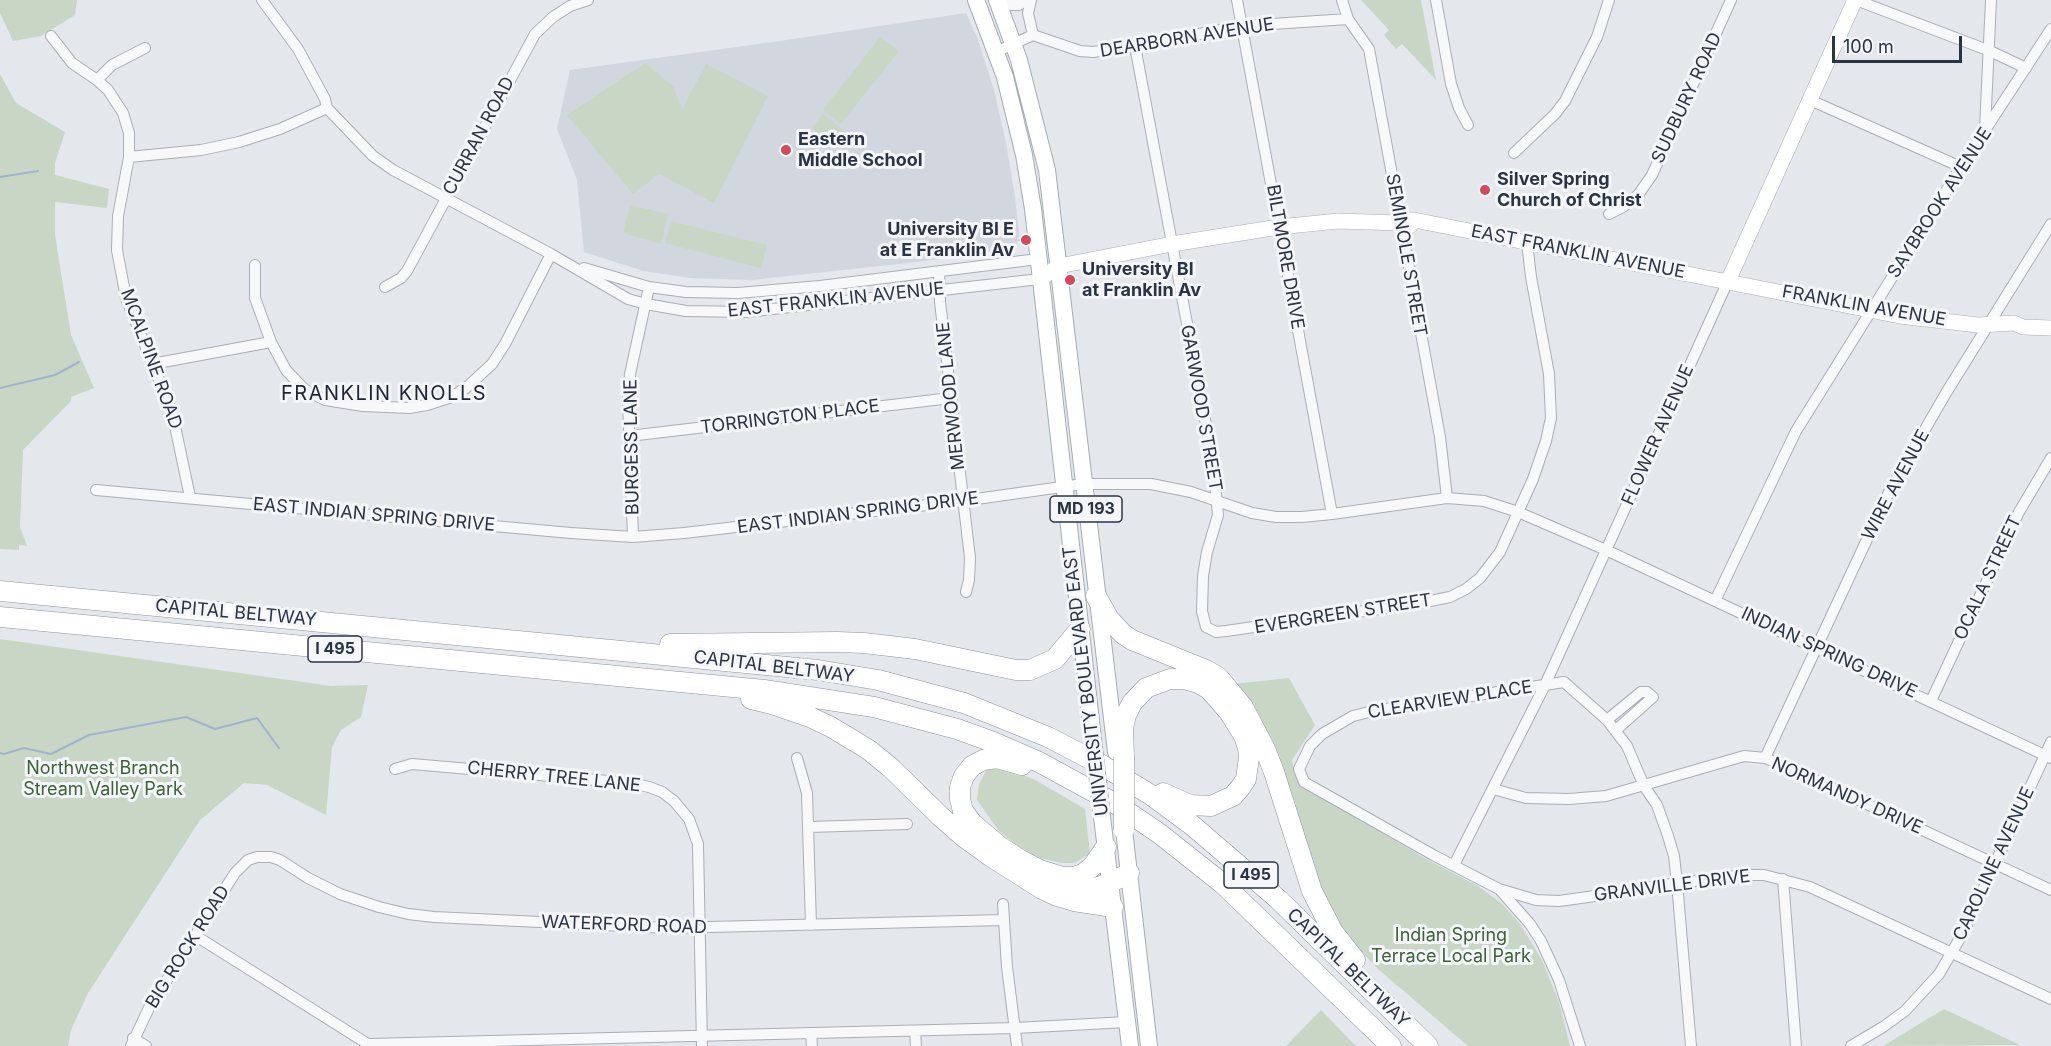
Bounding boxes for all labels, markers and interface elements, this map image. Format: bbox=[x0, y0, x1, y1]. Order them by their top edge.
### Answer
street label: DEARBORN AVENUE bbox=[1099, 14, 1275, 62]
scale bar bbox=[1835, 24, 1966, 62]
street label: SUDBURY ROAD bbox=[1647, 29, 1727, 167]
text: 100 m bbox=[1843, 36, 1894, 57]
street label: CURRAN ROAD bbox=[439, 73, 519, 199]
street label: SAYBROOK AVENUE bbox=[1883, 124, 1997, 282]
place label: Eastern Middle School bbox=[798, 129, 923, 172]
marker: Eastern Middle School bbox=[779, 143, 793, 157]
place label: Silver Spring Church of Christ bbox=[1497, 169, 1642, 212]
street label: SEMINOLE STREET bbox=[1381, 172, 1431, 338]
street label: BILTMORE DRIVE bbox=[1262, 183, 1308, 331]
marker: Silver Spring Church of Christ bbox=[1478, 183, 1492, 197]
place label: University Bl E at E Franklin Av bbox=[880, 219, 1014, 262]
street label: EAST FRANKLIN AVENUE bbox=[1469, 221, 1687, 283]
marker: University Bl E at E Franklin Av bbox=[1019, 233, 1033, 247]
place label: University Bl at Franklin Av bbox=[1082, 259, 1201, 302]
marker: University Bl at Franklin Av bbox=[1063, 273, 1077, 287]
street label: EAST FRANKLIN AVENUE bbox=[727, 278, 945, 322]
street label: FRANKLIN AVENUE bbox=[1780, 281, 1948, 331]
street label: MCALPINE ROAD bbox=[116, 286, 186, 432]
street label: MERWOOD LANE bbox=[932, 321, 970, 471]
street label: GARWOOD STREET bbox=[1176, 323, 1226, 493]
street label: FLOWER AVENUE bbox=[1617, 361, 1699, 509]
street label: BURGESS LANE bbox=[620, 379, 644, 515]
district label: FRANKLIN KNOLLS bbox=[281, 382, 487, 406]
street label: TORRINGTON PLACE bbox=[699, 395, 881, 439]
street label: WIRE AVENUE bbox=[1858, 426, 1934, 544]
street label: EAST INDIAN SPRING DRIVE bbox=[736, 487, 980, 539]
street label: EAST INDIAN SPRING DRIVE bbox=[252, 494, 496, 536]
road number: MD 193 bbox=[1050, 496, 1122, 522]
street label: OCALA STREET bbox=[1950, 512, 2026, 644]
street label: UNIVERSITY BOULEVARD EAST bbox=[1059, 545, 1113, 817]
street label: EVERGREEN STREET bbox=[1253, 589, 1433, 639]
street label: CAPITAL BELTWAY bbox=[154, 595, 318, 631]
street label: INDIAN SPRING DRIVE bbox=[1738, 603, 1920, 703]
road number: I 495 bbox=[308, 636, 362, 662]
street label: CAPITAL BELTWAY bbox=[692, 646, 856, 688]
street label: CLEARVIEW PLACE bbox=[1366, 676, 1534, 724]
street label: NORMANDY DRIVE bbox=[1768, 753, 1926, 839]
street label: CHERRY TREE LANE bbox=[466, 757, 642, 797]
park label: Northwest Branch Stream Valley Park bbox=[23, 758, 183, 800]
street label: CAROLINE AVENUE bbox=[1949, 784, 2039, 944]
road number: I 495 bbox=[1224, 862, 1278, 888]
street label: GRANVILLE DRIVE bbox=[1593, 866, 1751, 906]
street label: BIG ROCK ROAD bbox=[142, 882, 234, 1012]
street label: CAPITAL BELTWAY bbox=[1282, 904, 1414, 1032]
street label: WATERFORD ROAD bbox=[541, 911, 707, 939]
park label: Indian Spring Terrace Local Park bbox=[1371, 925, 1531, 968]

